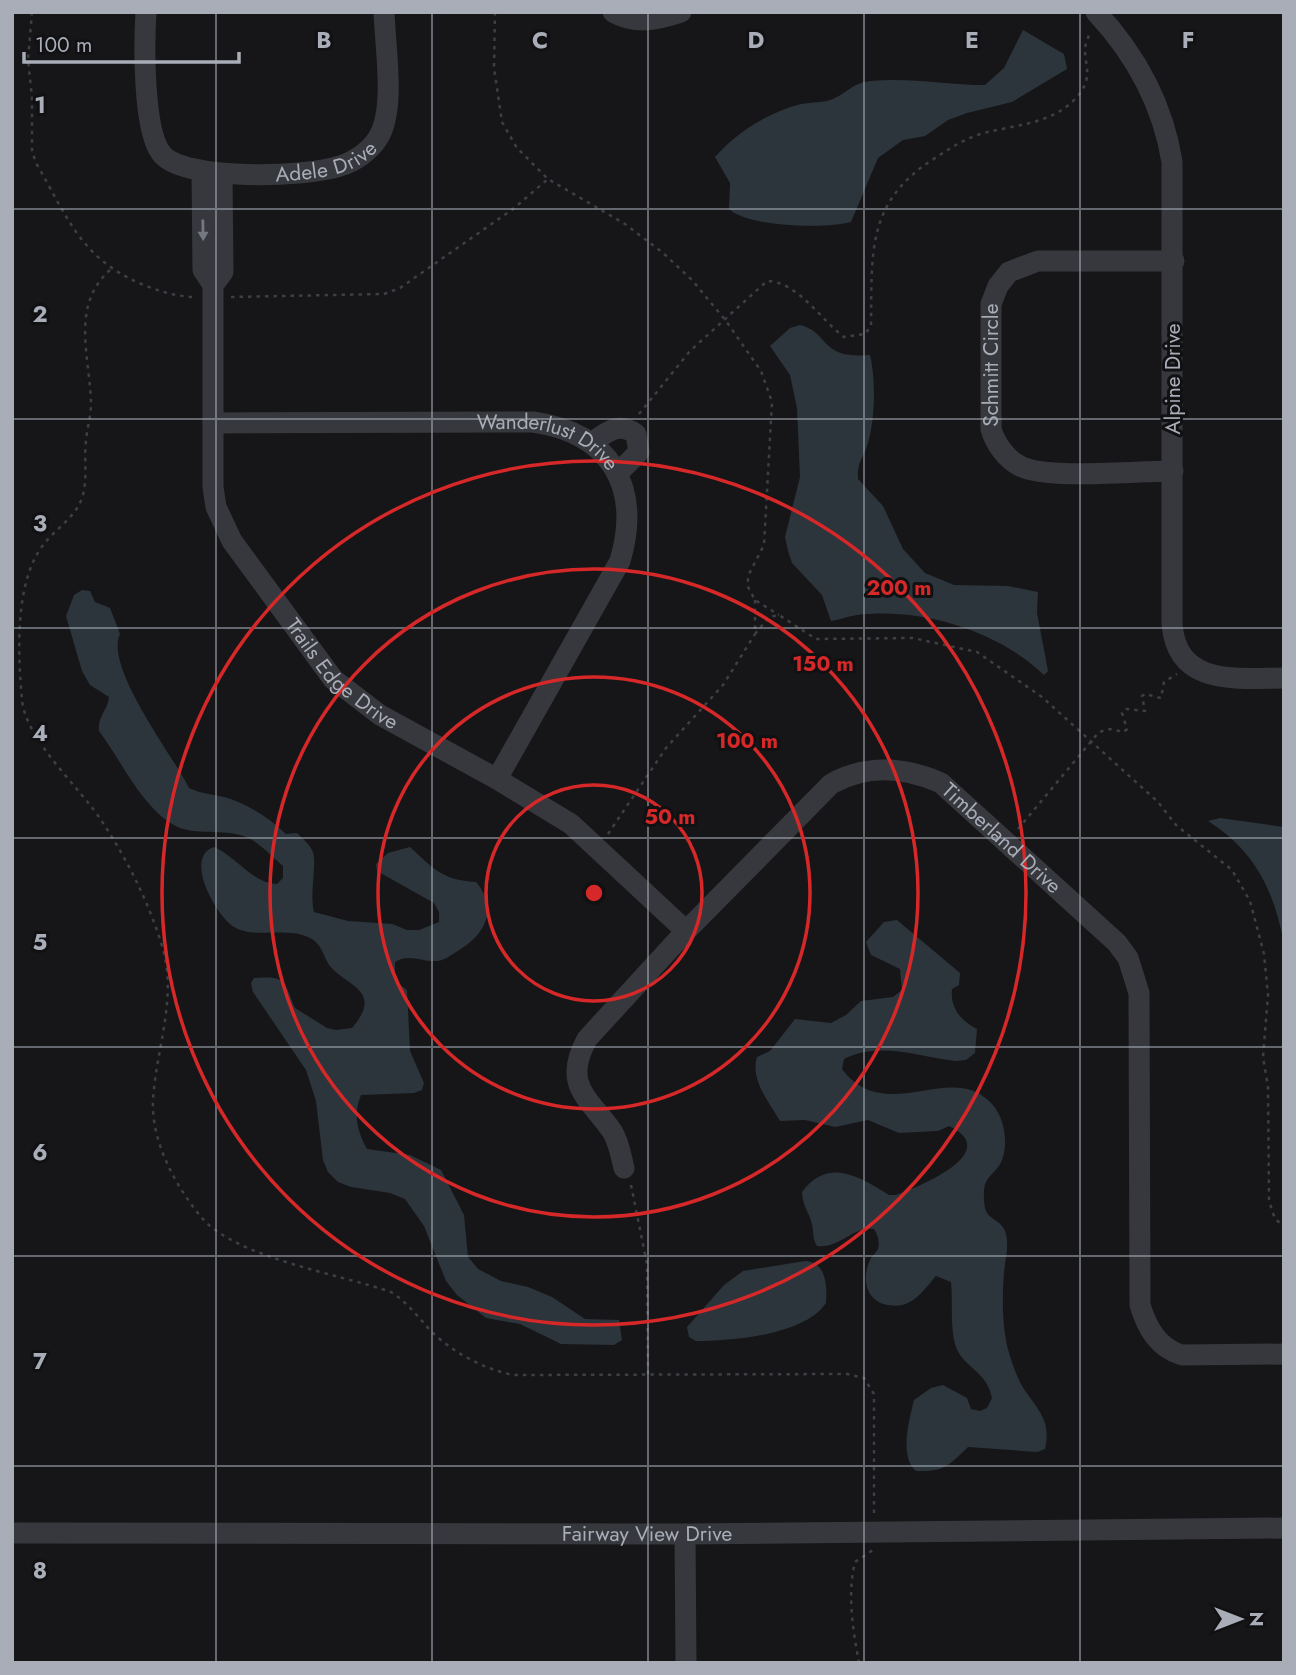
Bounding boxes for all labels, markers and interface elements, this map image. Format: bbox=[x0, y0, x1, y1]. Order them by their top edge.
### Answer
scale bar bbox=[24, 21, 240, 65]
text: B bbox=[316, 23, 332, 57]
text: C bbox=[532, 23, 548, 57]
text: D bbox=[748, 23, 765, 57]
text: E bbox=[965, 23, 979, 57]
text: F bbox=[1182, 23, 1194, 57]
text: 100 m bbox=[35, 30, 92, 60]
text: 1 bbox=[34, 88, 46, 122]
street label: Adele Drive bbox=[275, 134, 384, 189]
one-way arrow bbox=[197, 220, 209, 242]
text: 2 bbox=[32, 297, 48, 331]
street label: Schmitt Circle bbox=[976, 303, 1006, 427]
street label: Alpine Drive bbox=[1158, 323, 1188, 434]
street label: Wanderlust Drive bbox=[477, 407, 626, 477]
text: 3 bbox=[33, 506, 47, 540]
text: 200 m bbox=[866, 573, 932, 603]
street label: Trails Edge Drive bbox=[278, 612, 404, 737]
text: 150 m bbox=[792, 649, 854, 679]
text: 4 bbox=[32, 716, 48, 750]
text: 100 m bbox=[716, 726, 778, 756]
street label: Timberland Drive bbox=[935, 776, 1068, 901]
text: 50 m bbox=[645, 802, 695, 832]
centre of rings bbox=[582, 881, 606, 905]
text: 5 bbox=[33, 925, 47, 959]
text: 6 bbox=[32, 1135, 48, 1169]
text: 7 bbox=[33, 1344, 47, 1378]
street label: Fairway View Drive bbox=[562, 1519, 732, 1549]
text: 8 bbox=[33, 1553, 47, 1587]
north arrow bbox=[1205, 1584, 1275, 1654]
text: N bbox=[1243, 1611, 1270, 1627]

